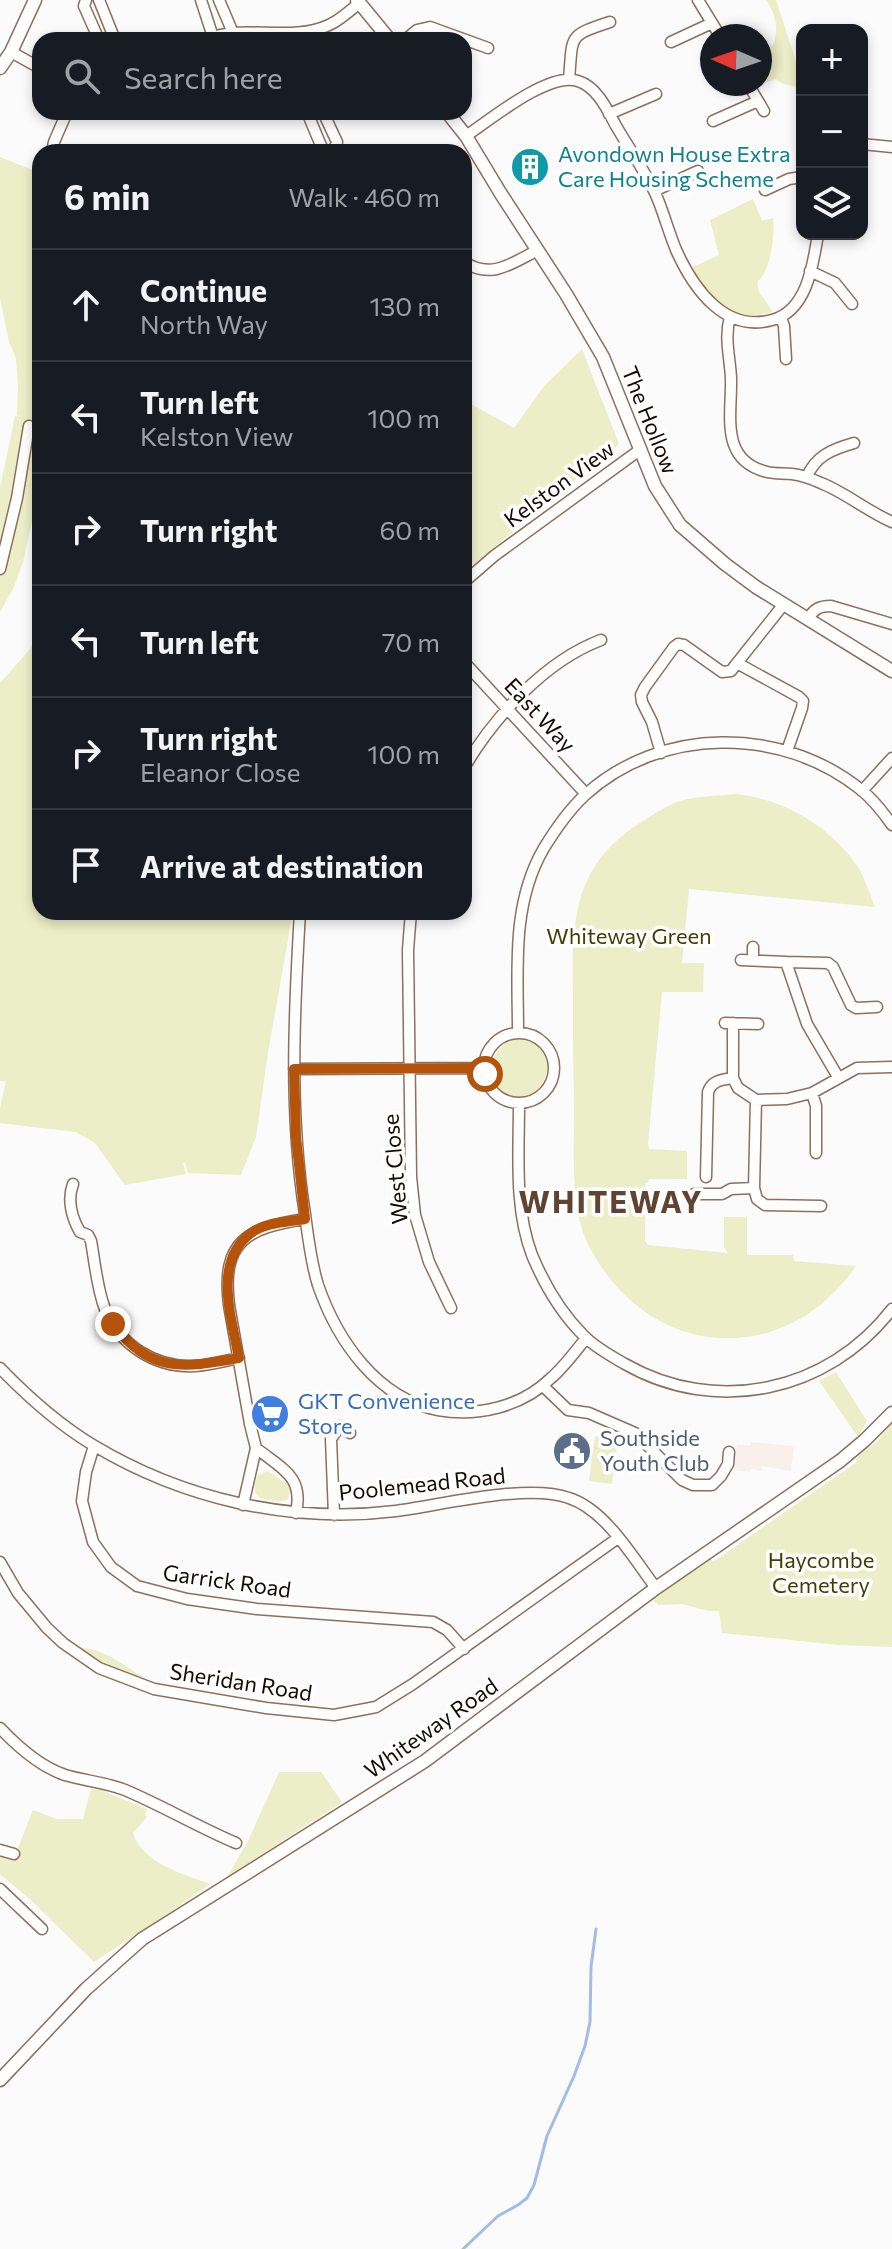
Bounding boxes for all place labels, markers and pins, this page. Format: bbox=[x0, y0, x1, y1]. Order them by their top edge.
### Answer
place label: Avondown House Extra Care Housing Scheme bbox=[558, 140, 790, 192]
building icon: Avondown House Extra Care Housing Scheme bbox=[509, 146, 551, 188]
place label: GKT Convenience Store bbox=[298, 1387, 475, 1439]
supermarket icon: GKT Convenience Store bbox=[249, 1393, 291, 1435]
place label: Southside Youth Club bbox=[600, 1424, 710, 1476]
public building icon: Southside Youth Club bbox=[551, 1430, 593, 1472]

